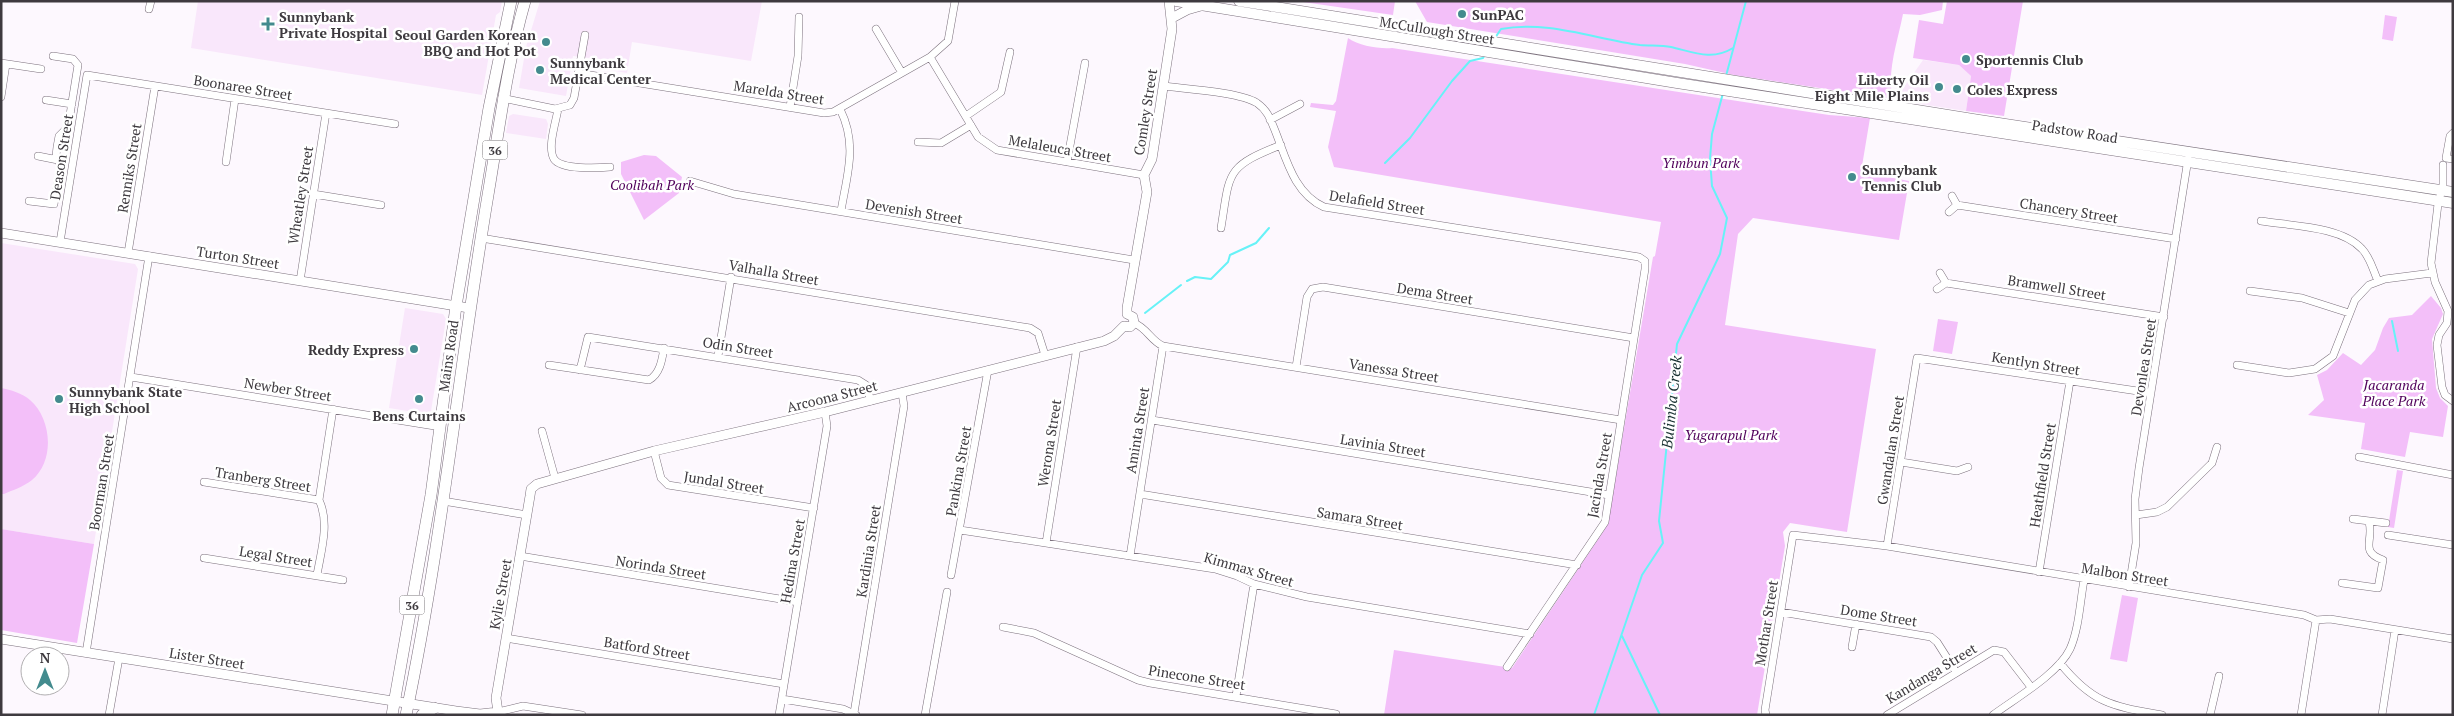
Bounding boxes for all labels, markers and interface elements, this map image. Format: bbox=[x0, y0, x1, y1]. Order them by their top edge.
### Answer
place label: SunPAC bbox=[1472, 5, 1524, 24]
place label: Sunnybank Private Hospital bbox=[279, 7, 388, 42]
marker: SunPAC bbox=[1456, 8, 1468, 20]
street label: McCullough Street bbox=[1378, 12, 1497, 49]
marker: Sunnybank Private Hospital bbox=[261, 17, 275, 31]
place label: Seoul Garden Korean BBQ and Hot Pot bbox=[395, 25, 536, 60]
marker: Seoul Garden Korean BBQ and Hot Pot bbox=[540, 36, 552, 48]
place label: Sportennis Club bbox=[1976, 50, 2083, 69]
place label: Sunnybank Medical Center bbox=[550, 53, 651, 88]
marker: Sportennis Club bbox=[1960, 53, 1972, 65]
marker: Sunnybank Medical Center bbox=[534, 64, 546, 76]
street label: Comley Street bbox=[1129, 67, 1161, 157]
street label: Boonaree Street bbox=[192, 70, 295, 104]
place label: Liberty Oil Eight Mile Plains bbox=[1815, 70, 1929, 105]
street label: Marelda Street bbox=[732, 75, 826, 109]
place label: Coles Express bbox=[1967, 80, 2057, 99]
marker: Liberty Oil Eight Mile Plains bbox=[1933, 81, 1945, 93]
marker: Coles Express bbox=[1951, 83, 1963, 95]
street label: Deason Street bbox=[45, 112, 77, 201]
street label: Padstow Road bbox=[2031, 115, 2120, 147]
street label: Renniks Street bbox=[113, 121, 146, 214]
street label: Melaleuca Street bbox=[1007, 130, 1114, 167]
road number: 36 bbox=[482, 140, 508, 160]
street label: Wheatley Street bbox=[283, 144, 317, 246]
park label: Yimbun Park bbox=[1662, 153, 1740, 172]
place label: Sunnybank Tennis Club bbox=[1862, 160, 1942, 195]
marker: Sunnybank Tennis Club bbox=[1846, 171, 1858, 183]
park label: Coolibah Park bbox=[610, 175, 694, 194]
street label: Delafield Street bbox=[1328, 185, 1427, 219]
street label: Chancery Street bbox=[2018, 193, 2120, 227]
street label: Devenish Street bbox=[864, 194, 965, 228]
street label: Turton Street bbox=[195, 241, 282, 273]
street label: Valhalla Street bbox=[727, 255, 821, 289]
street label: Bramwell Street bbox=[2006, 270, 2108, 304]
street label: Dema Street bbox=[1396, 278, 1475, 309]
street label: Devonlea Street bbox=[2126, 316, 2160, 417]
street label: Mains Road bbox=[434, 319, 462, 393]
street label: Odin Street bbox=[701, 332, 776, 362]
place label: Reddy Express bbox=[308, 340, 404, 359]
marker: Reddy Express bbox=[408, 343, 420, 355]
street label: Kentlyn Street bbox=[1990, 347, 2082, 379]
street label: Vanessa Street bbox=[1348, 354, 1441, 387]
water label: Bulimba Creek bbox=[1656, 354, 1686, 450]
street label: Newber Street bbox=[243, 373, 334, 405]
street label: Arcoona Street bbox=[785, 375, 880, 416]
park label: Jacaranda Place Park bbox=[2362, 375, 2426, 410]
place label: Sunnybank State High School bbox=[69, 382, 183, 417]
street label: Aminta Street bbox=[1121, 385, 1153, 475]
marker: Sunnybank State High School bbox=[53, 393, 65, 405]
marker: Bens Curtains bbox=[413, 393, 425, 405]
street label: Gwandalan Street bbox=[1872, 393, 1908, 506]
street label: Werona Street bbox=[1033, 397, 1065, 488]
place label: Bens Curtains bbox=[373, 406, 465, 425]
street label: Heathfield Street bbox=[2024, 420, 2060, 529]
street label: Pankina Street bbox=[941, 424, 975, 518]
park label: Yugarapul Park bbox=[1684, 425, 1778, 444]
street label: Lavinia Street bbox=[1339, 429, 1428, 461]
street label: Jacinda Street bbox=[1582, 430, 1616, 519]
street label: Boorman Street bbox=[84, 431, 118, 532]
street label: Tranberg Street bbox=[214, 462, 313, 496]
street label: Jundal Street bbox=[683, 466, 766, 498]
street label: Kardinia Street bbox=[851, 502, 885, 599]
street label: Samara Street bbox=[1316, 502, 1405, 534]
street label: Hedina Street bbox=[775, 517, 809, 605]
street label: Legal Street bbox=[238, 541, 315, 571]
street label: Kimmax Street bbox=[1202, 547, 1297, 591]
street label: Norinda Street bbox=[614, 550, 708, 584]
street label: Kylie Street bbox=[484, 556, 516, 631]
street label: Malbon Street bbox=[2080, 558, 2171, 590]
street label: Mothar Street bbox=[1750, 578, 1782, 667]
road number: 36 bbox=[400, 596, 424, 614]
street label: Dome Street bbox=[1839, 600, 1920, 631]
street label: Batford Street bbox=[603, 632, 692, 664]
street label: Kandanga Street bbox=[1882, 638, 1981, 708]
street label: Lister Street bbox=[168, 643, 247, 673]
north arrow bbox=[20, 646, 70, 696]
text: N bbox=[40, 648, 51, 667]
street label: Pinecone Street bbox=[1147, 660, 1248, 694]

